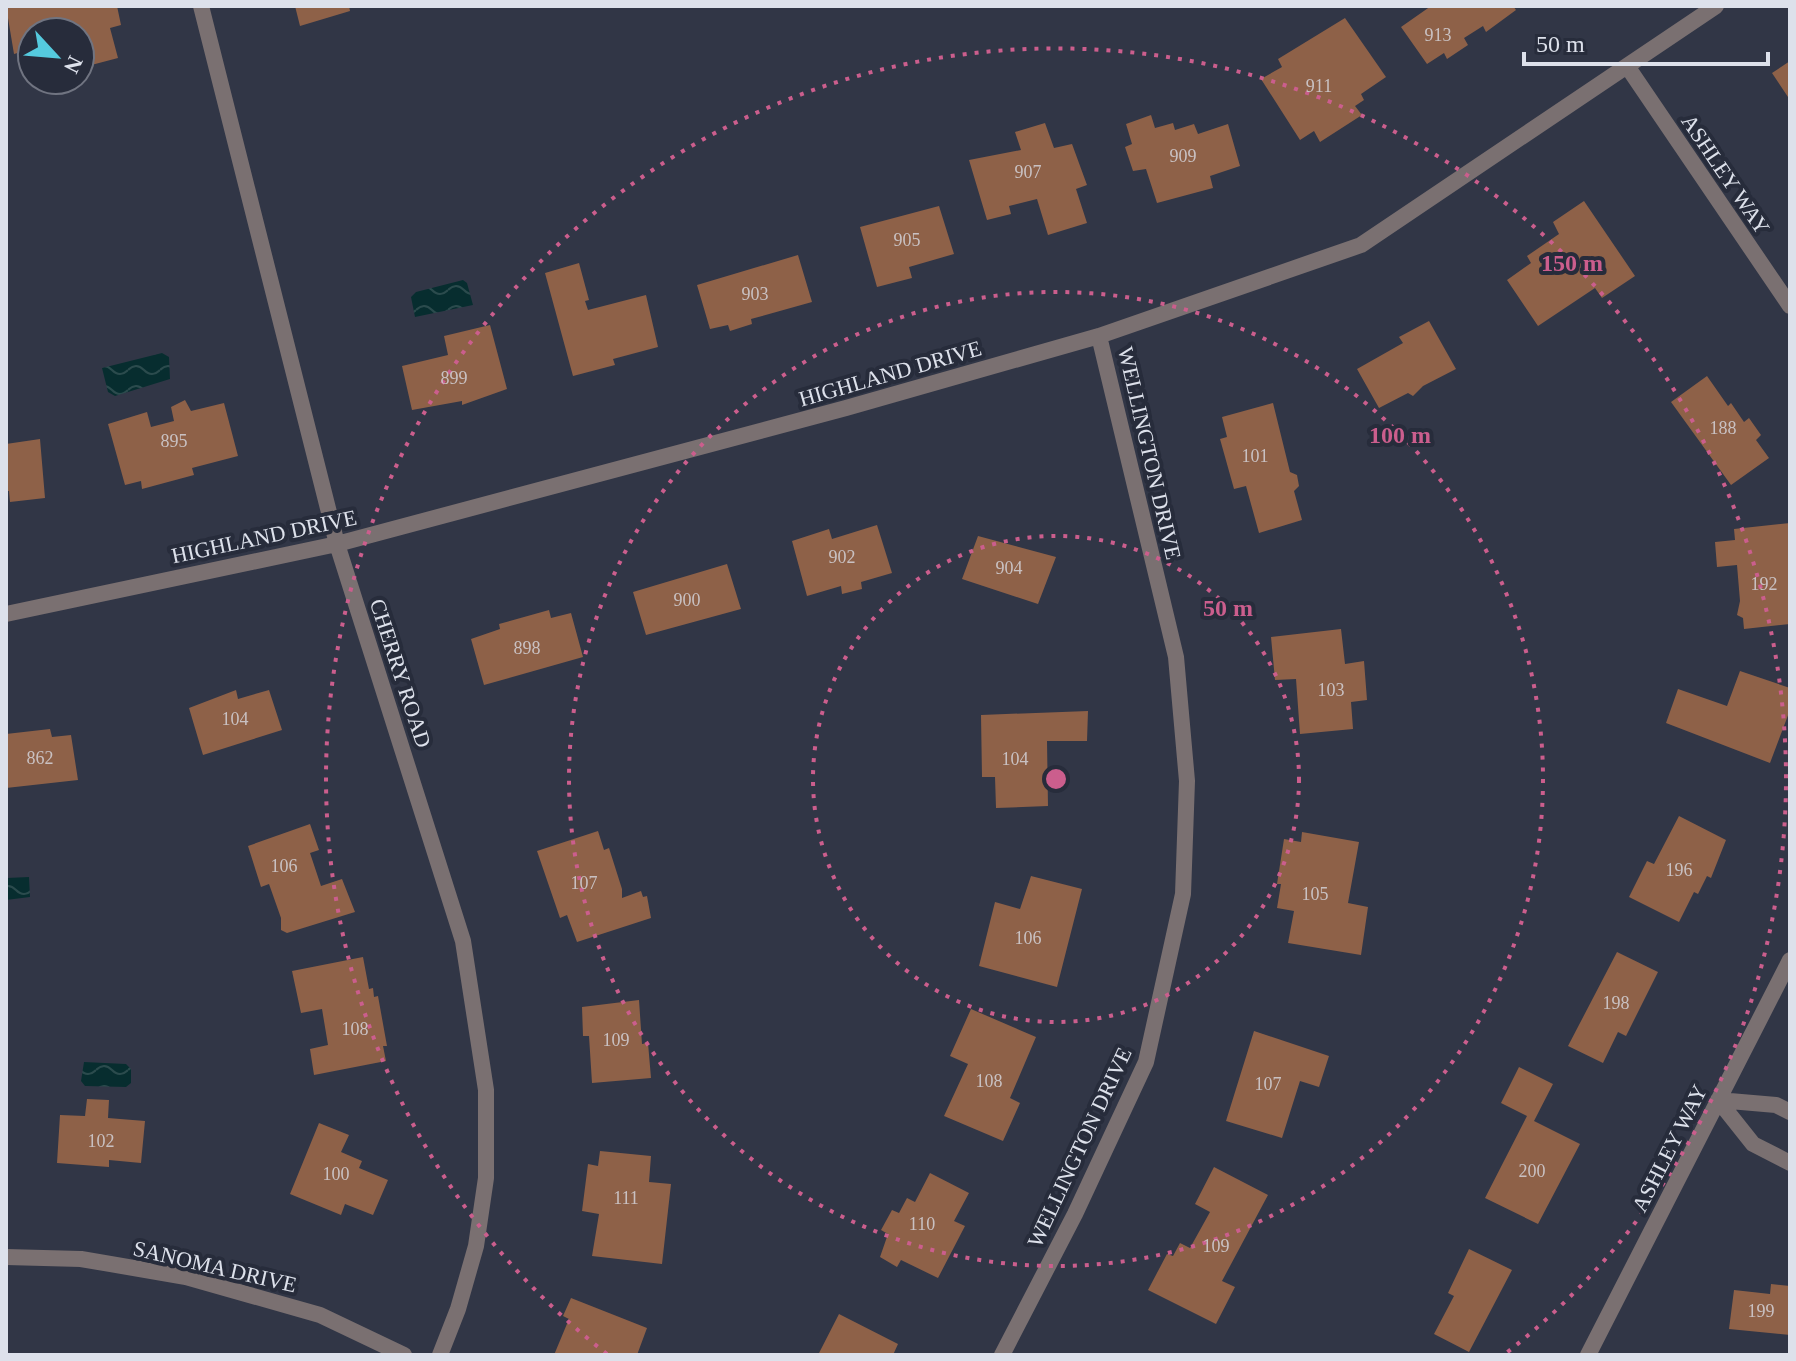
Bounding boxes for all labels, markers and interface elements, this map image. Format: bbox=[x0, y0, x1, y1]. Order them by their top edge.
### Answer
north arrow bbox=[16, 16, 96, 96]
scale bar bbox=[1524, 16, 1768, 66]
house number: 913 bbox=[1425, 25, 1452, 45]
text: 50 m bbox=[1536, 31, 1585, 57]
text: N bbox=[59, 52, 88, 77]
house number: 911 bbox=[1306, 76, 1332, 96]
street label: ASHLEY WAY bbox=[1676, 110, 1775, 239]
house number: 909 bbox=[1170, 146, 1197, 166]
house number: 907 bbox=[1015, 162, 1042, 182]
house number: 905 bbox=[894, 230, 921, 250]
text: 150 m bbox=[1541, 250, 1603, 276]
house number: 903 bbox=[742, 284, 769, 304]
street label: HIGHLAND DRIVE bbox=[796, 335, 984, 412]
street label: WELLINGTON DRIVE bbox=[1113, 344, 1186, 562]
house number: 899 bbox=[441, 368, 468, 388]
house number: 188 bbox=[1710, 418, 1737, 438]
text: 100 m bbox=[1369, 422, 1431, 448]
house number: 895 bbox=[161, 431, 188, 451]
house number: 101 bbox=[1242, 446, 1269, 466]
street label: HIGHLAND DRIVE bbox=[169, 505, 359, 568]
house number: 902 bbox=[829, 547, 856, 567]
house number: 904 bbox=[996, 558, 1023, 578]
house number: 192 bbox=[1751, 574, 1778, 594]
house number: 900 bbox=[674, 590, 701, 610]
text: 50 m bbox=[1203, 595, 1253, 621]
street label: CHERRY ROAD bbox=[365, 596, 436, 751]
house number: 898 bbox=[514, 638, 541, 658]
house number: 103 bbox=[1318, 680, 1345, 700]
house number: 104 bbox=[222, 709, 249, 729]
house number: 862 bbox=[27, 748, 54, 768]
house number: 104 bbox=[1002, 749, 1029, 769]
centre of rings bbox=[1042, 765, 1070, 793]
house number: 106 bbox=[271, 856, 298, 876]
house number: 196 bbox=[1666, 860, 1693, 880]
house number: 107 bbox=[571, 873, 598, 893]
house number: 105 bbox=[1302, 884, 1329, 904]
house number: 106 bbox=[1015, 928, 1042, 948]
house number: 198 bbox=[1603, 993, 1630, 1013]
house number: 108 bbox=[342, 1019, 369, 1039]
house number: 109 bbox=[603, 1030, 630, 1050]
street label: WELLINGTON DRIVE bbox=[1022, 1043, 1137, 1251]
house number: 108 bbox=[976, 1071, 1003, 1091]
house number: 107 bbox=[1255, 1074, 1282, 1094]
street label: ASHLEY WAY bbox=[1627, 1080, 1712, 1216]
house number: 102 bbox=[88, 1131, 115, 1151]
house number: 200 bbox=[1519, 1161, 1546, 1181]
house number: 100 bbox=[323, 1164, 350, 1184]
house number: 111 bbox=[613, 1188, 639, 1208]
house number: 110 bbox=[909, 1214, 935, 1234]
street label: SANOMA DRIVE bbox=[131, 1236, 299, 1297]
house number: 109 bbox=[1203, 1236, 1230, 1256]
house number: 199 bbox=[1748, 1301, 1775, 1321]

